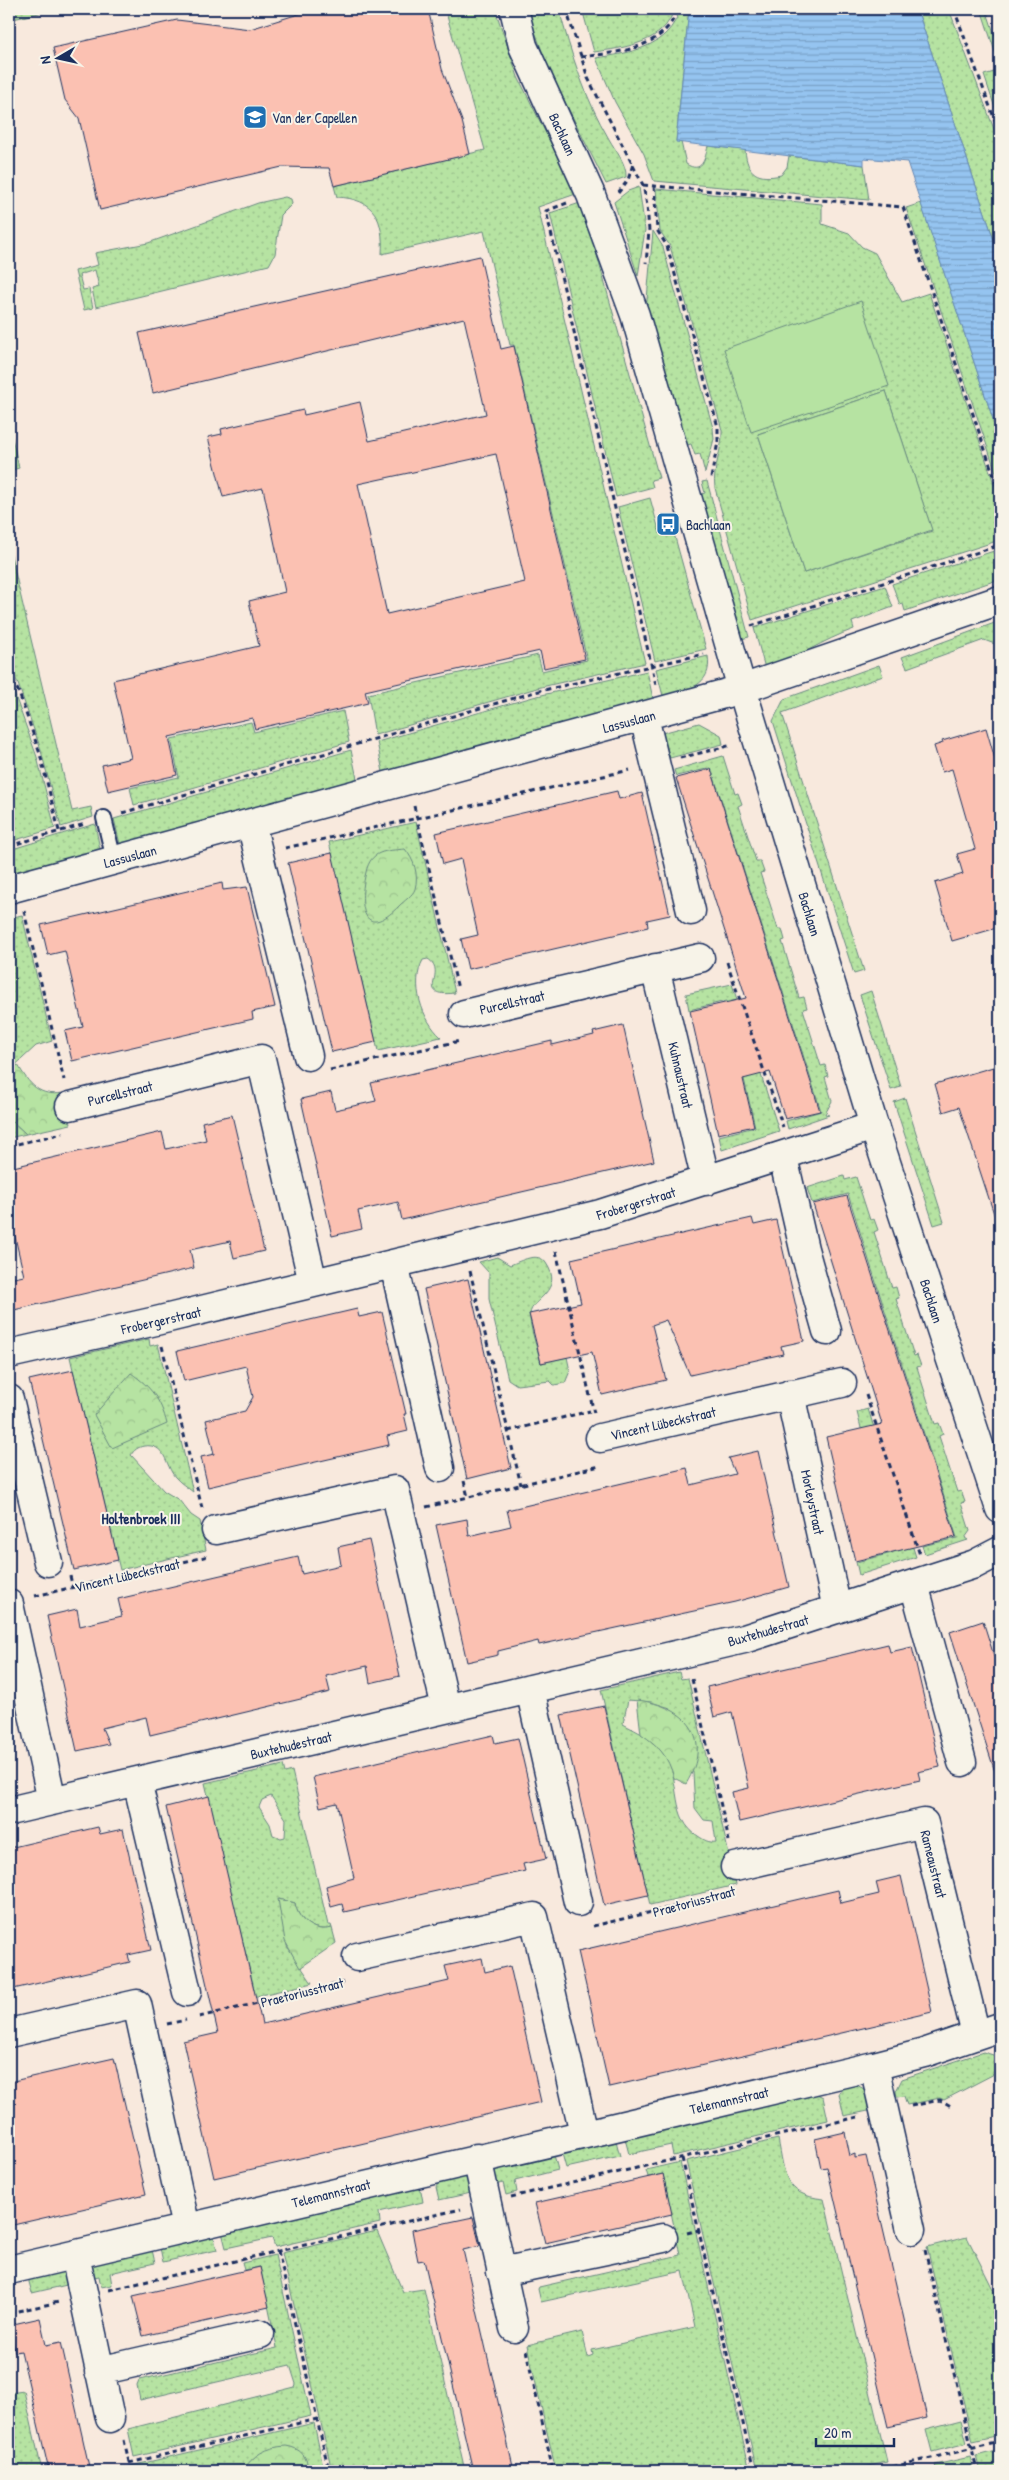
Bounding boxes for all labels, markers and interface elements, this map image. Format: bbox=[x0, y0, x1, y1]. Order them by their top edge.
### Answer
north arrow bbox=[32, 32, 82, 82]
text: N bbox=[35, 54, 55, 65]
school or university icon: Van der Capellen bbox=[242, 104, 268, 130]
place label: Van der Capellen bbox=[272, 108, 357, 128]
street label: Bachlaan bbox=[545, 110, 581, 158]
bus stop icon: Bachlaan bbox=[655, 511, 681, 537]
place label: Bachlaan bbox=[686, 515, 731, 534]
street label: Lassuslaan bbox=[601, 705, 657, 737]
street label: Lassuslaan bbox=[102, 840, 158, 872]
street label: Bachlaan bbox=[794, 890, 826, 938]
street label: Purcellstraat bbox=[478, 985, 547, 1019]
street label: Kuhnaustraat bbox=[664, 1040, 698, 1110]
street label: Purcellstraat bbox=[86, 1076, 155, 1110]
street label: Frobergerstraat bbox=[593, 1182, 678, 1225]
street label: Bachlaan bbox=[916, 1277, 948, 1325]
street label: Frobergerstraat bbox=[118, 1302, 203, 1340]
street label: Vincent Lübeckstraat bbox=[608, 1402, 718, 1444]
street label: Morleystraat bbox=[796, 1468, 829, 1537]
district label: Holtenbroek III bbox=[101, 1508, 181, 1529]
street label: Vincent Lübeckstraat bbox=[72, 1554, 182, 1596]
street label: Buxtehudestraat bbox=[725, 1609, 811, 1651]
street label: Buxtehudestraat bbox=[248, 1726, 334, 1764]
street label: Rameaustraat bbox=[916, 1828, 952, 1900]
street label: Praetoriusstraat bbox=[651, 1881, 737, 1921]
street label: Praetoriusstraat bbox=[259, 1973, 345, 2011]
street label: Telemannstraat bbox=[688, 2082, 771, 2118]
street label: Telemannstraat bbox=[290, 2174, 373, 2212]
scale bar bbox=[816, 2415, 894, 2447]
text: 20 m bbox=[824, 2422, 851, 2443]

